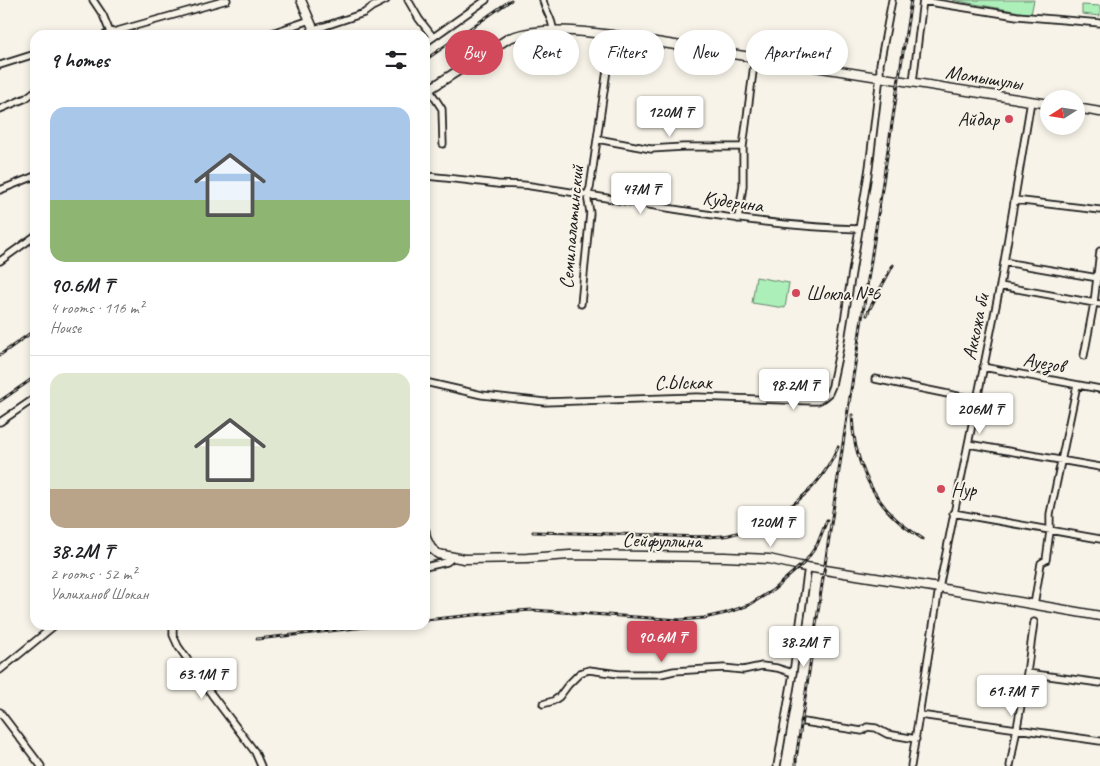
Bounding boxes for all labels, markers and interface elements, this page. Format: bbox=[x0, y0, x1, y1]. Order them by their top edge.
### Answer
chip: Buy bbox=[445, 30, 503, 75]
chip: Rent bbox=[513, 30, 579, 75]
chip: Filters bbox=[589, 30, 664, 75]
chip: New bbox=[674, 30, 736, 75]
chip: Apartment bbox=[746, 30, 848, 75]
icon: filters bbox=[382, 46, 410, 74]
text: 9 homes bbox=[50, 47, 109, 73]
street label: Момышулы bbox=[944, 59, 1025, 96]
north arrow bbox=[1040, 90, 1085, 135]
map controls bbox=[1040, 90, 1085, 135]
pin: 120M ₸ bbox=[629, 96, 711, 138]
text: 120M ₸ bbox=[648, 102, 692, 122]
place label: Айдар bbox=[958, 107, 1000, 132]
marker: Айдар bbox=[1003, 113, 1015, 125]
icon: home bbox=[185, 140, 275, 230]
street label: Семипалатинский bbox=[554, 162, 590, 290]
pin: 47M ₸ bbox=[606, 172, 676, 215]
text: 47M ₸ bbox=[622, 179, 660, 199]
street label: Кудерина bbox=[701, 185, 766, 218]
text: 90.6M ₸ bbox=[50, 272, 113, 298]
place label: Шокла №6 bbox=[806, 281, 881, 306]
marker: Шокла №6 bbox=[790, 287, 802, 299]
street label: Аккожа би bbox=[956, 290, 995, 362]
text: 4 rooms · 116 m² bbox=[50, 298, 144, 318]
text: House bbox=[50, 318, 81, 338]
street label: Ауезов bbox=[1021, 347, 1070, 380]
pin: 98.2M ₸ bbox=[748, 368, 840, 411]
street label: С.Ыскак bbox=[654, 369, 714, 395]
text: 98.2M ₸ bbox=[770, 375, 818, 395]
pin: 206M ₸ bbox=[939, 392, 1021, 435]
text: 206M ₸ bbox=[957, 399, 1003, 419]
icon: home bbox=[185, 405, 275, 495]
place label: Нур bbox=[951, 477, 978, 502]
marker: Нур bbox=[935, 483, 947, 495]
pin: 120M ₸ bbox=[730, 506, 812, 548]
text: 120M ₸ bbox=[749, 512, 793, 532]
street label: Сейфуллина bbox=[622, 527, 704, 554]
text: 38.2M ₸ bbox=[50, 538, 113, 564]
text: 2 rooms · 52 m² bbox=[50, 564, 136, 584]
text: Уалиханов Шокан bbox=[50, 584, 148, 604]
pin: 90.6M ₸ bbox=[616, 620, 708, 663]
pin: 38.2M ₸ bbox=[758, 626, 850, 668]
text: 90.6M ₸ bbox=[638, 627, 686, 647]
text: 38.2M ₸ bbox=[780, 632, 828, 652]
pin: 63.1M ₸ bbox=[156, 658, 248, 700]
text: 63.1M ₸ bbox=[178, 664, 226, 684]
pin: 61.7M ₸ bbox=[966, 674, 1058, 717]
text: 61.7M ₸ bbox=[988, 681, 1036, 701]

